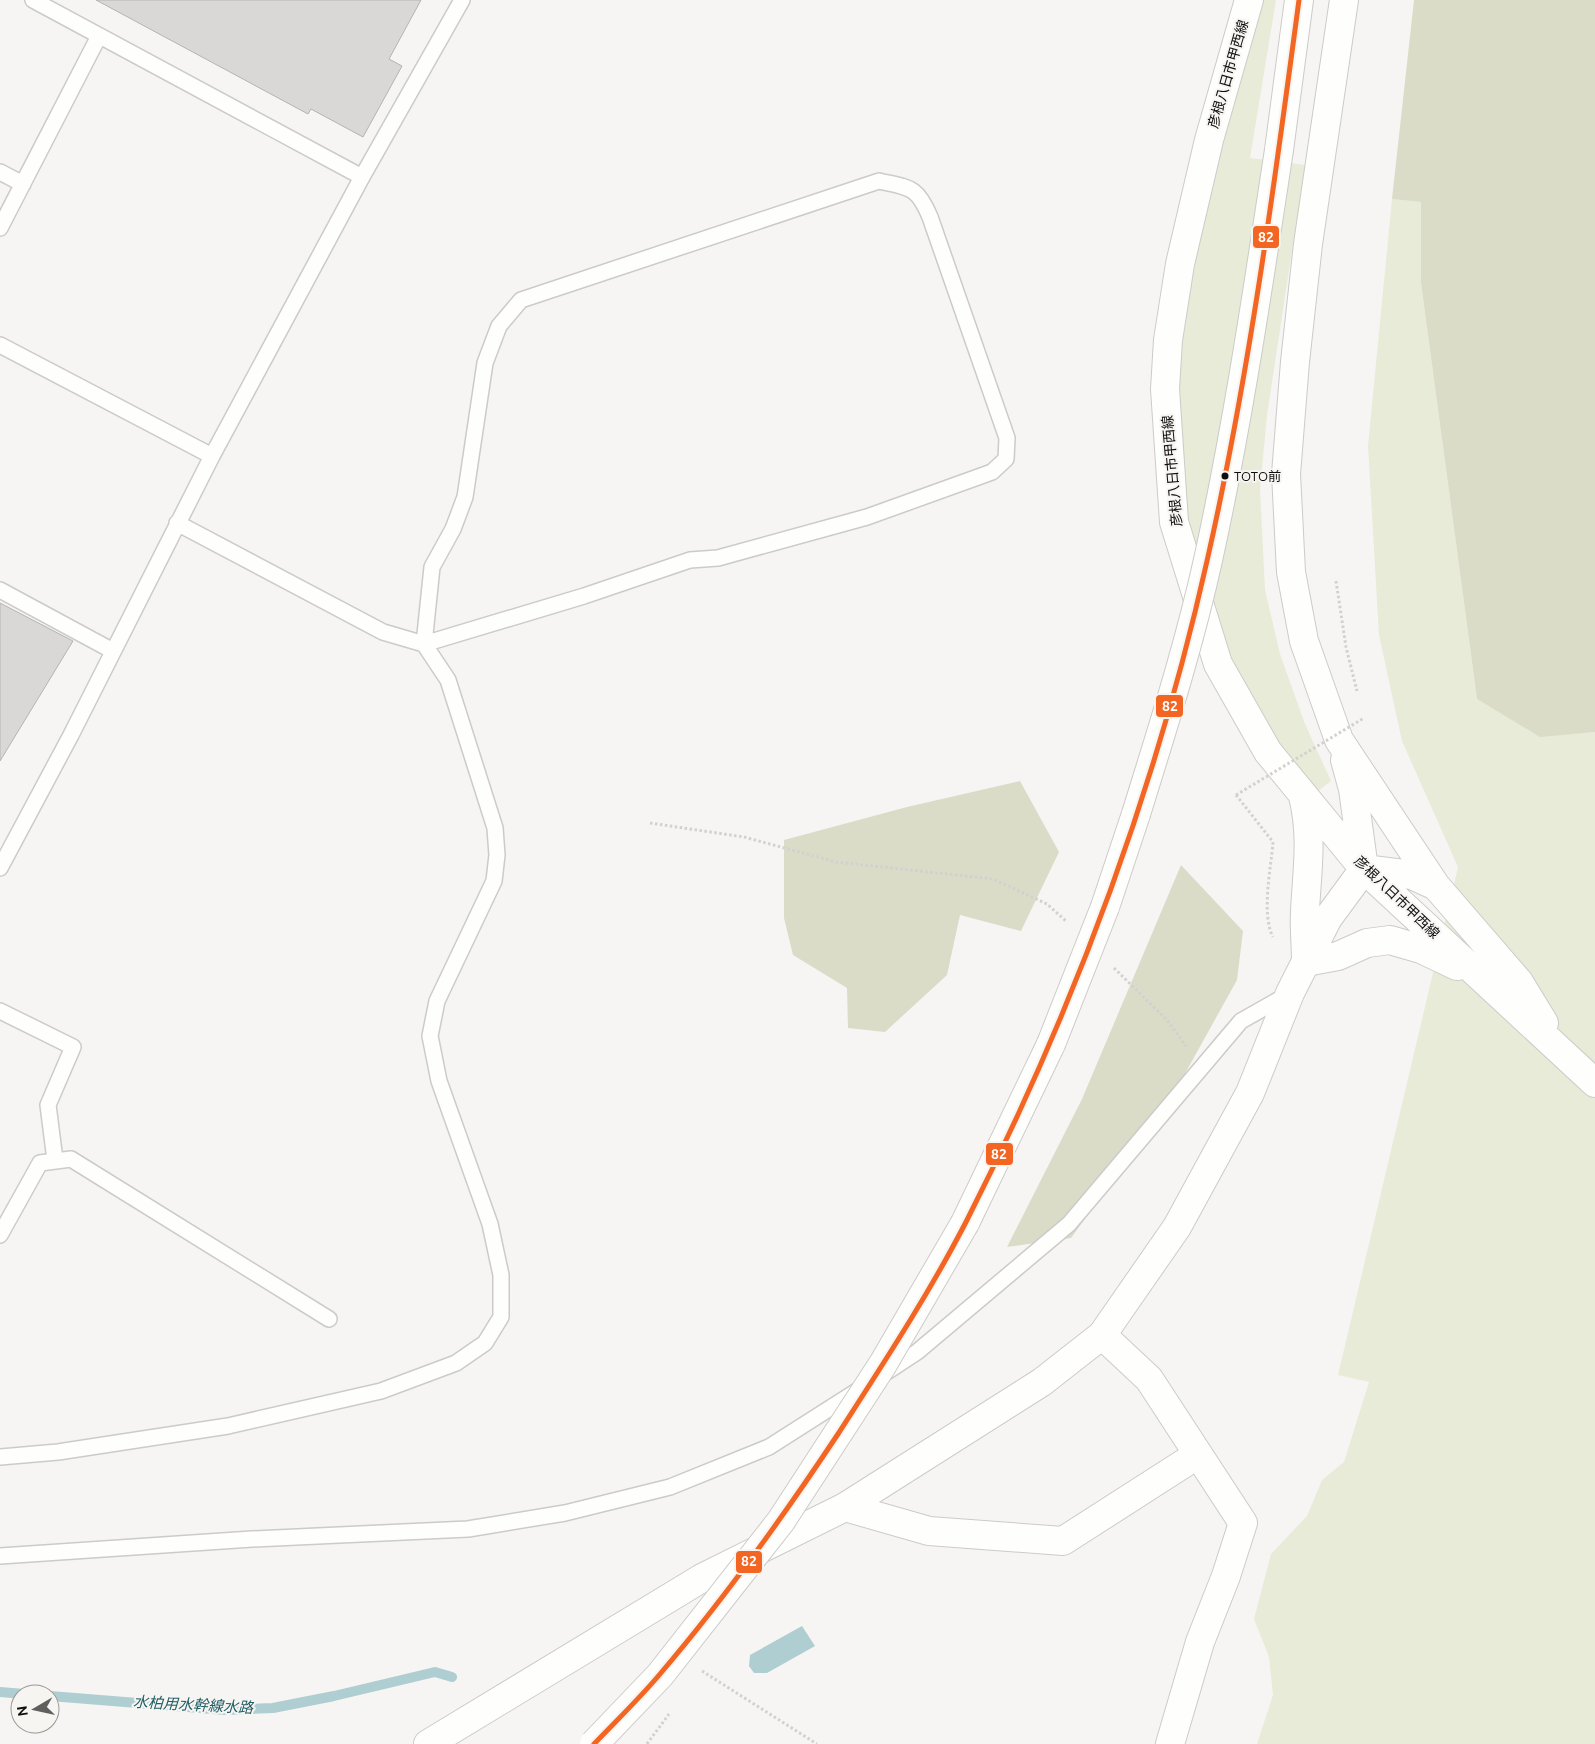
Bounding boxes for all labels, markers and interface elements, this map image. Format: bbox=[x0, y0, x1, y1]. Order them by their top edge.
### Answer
street label: 彦根八日市甲西線 bbox=[1205, 18, 1251, 130]
line badge: 82 bbox=[1252, 225, 1280, 249]
text: 82 bbox=[1258, 229, 1274, 245]
street label: 彦根八日市甲西線 bbox=[1159, 415, 1185, 527]
place label: TOTO前 bbox=[1234, 469, 1281, 483]
marker: TOTO前 bbox=[1220, 471, 1230, 481]
line badge: 82 bbox=[1155, 694, 1184, 718]
text: 82 bbox=[1162, 698, 1178, 714]
street label: 彦根八日市甲西線 bbox=[1351, 852, 1443, 942]
line badge: 82 bbox=[985, 1142, 1014, 1166]
text: 82 bbox=[991, 1146, 1007, 1162]
line badge: 82 bbox=[735, 1550, 763, 1574]
text: 82 bbox=[741, 1553, 757, 1569]
north arrow bbox=[10, 1684, 60, 1734]
water label: 水柏用水幹線水路 bbox=[133, 1693, 255, 1716]
text: N bbox=[13, 1705, 31, 1717]

